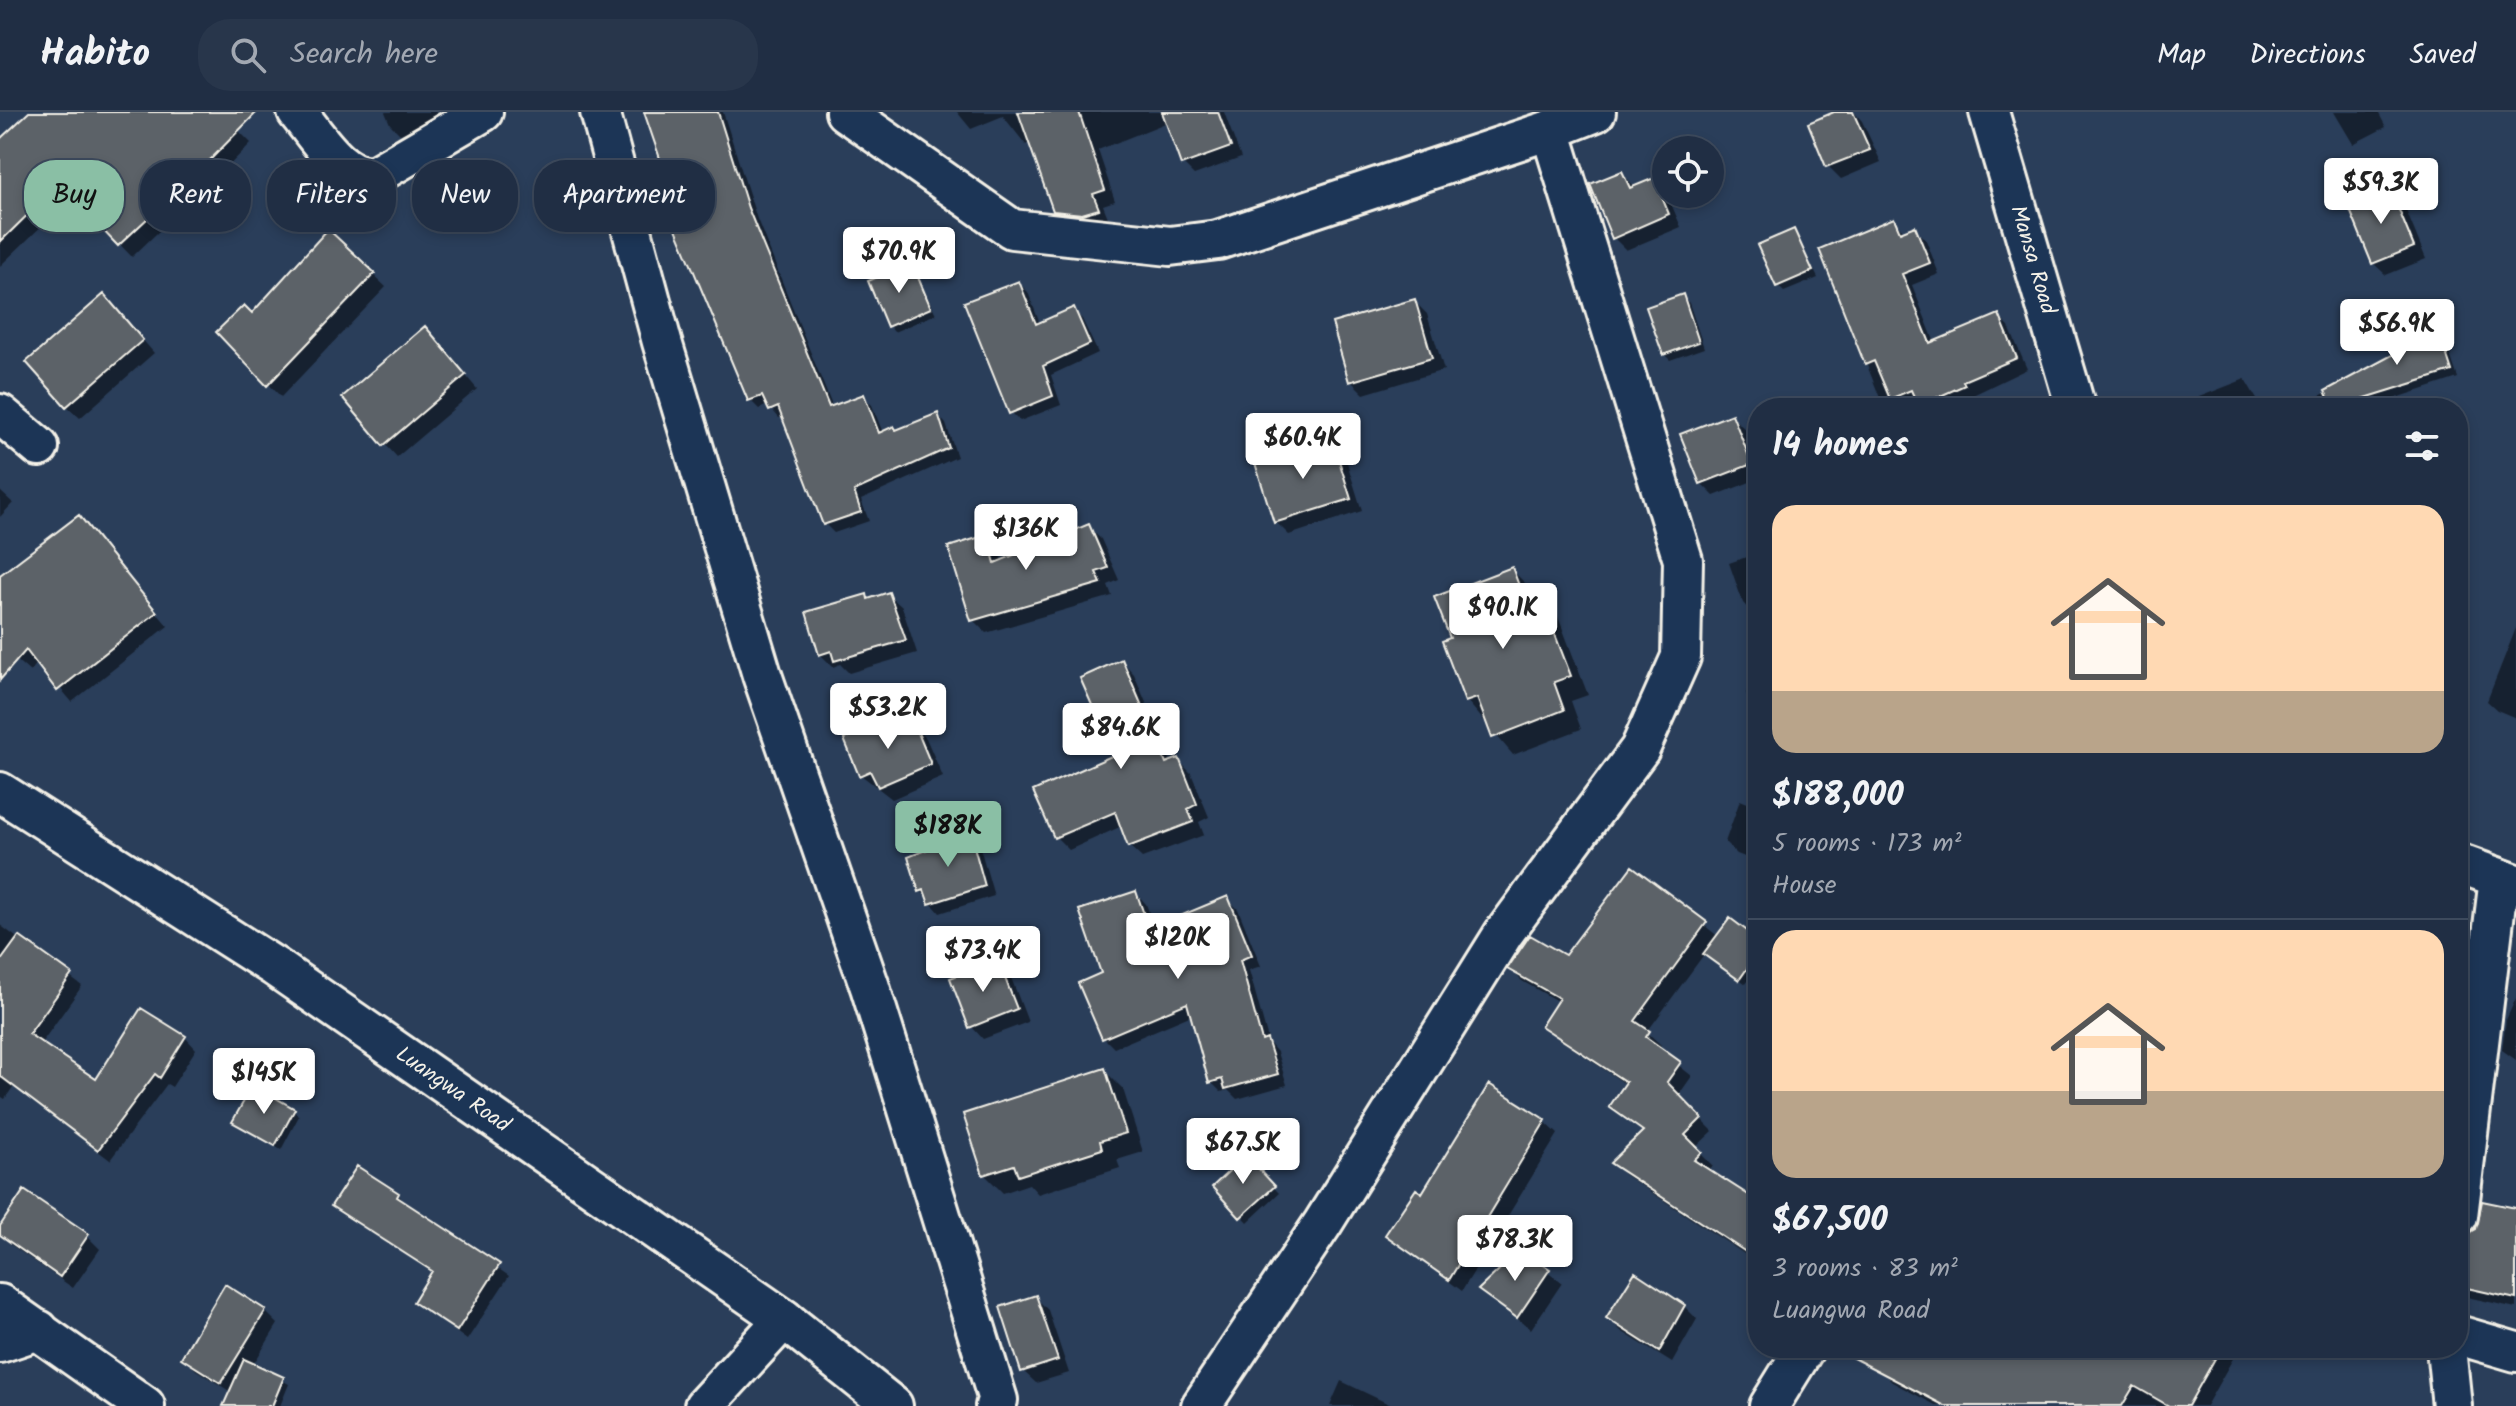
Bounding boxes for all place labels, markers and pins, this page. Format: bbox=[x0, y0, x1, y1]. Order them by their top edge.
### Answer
pin: $59.3K bbox=[2316, 158, 2446, 226]
pin: $70.9K bbox=[834, 227, 964, 295]
pin: $56.9K bbox=[2332, 299, 2462, 367]
pin: $60.4K bbox=[1238, 413, 1368, 481]
pin: $136K bbox=[970, 504, 1082, 572]
pin: $90.1K bbox=[1438, 583, 1568, 651]
pin: $53.2K bbox=[823, 683, 953, 751]
pin: $84.6K bbox=[1056, 703, 1186, 771]
pin: $188K bbox=[892, 801, 1004, 869]
pin: $120K bbox=[1122, 913, 1234, 981]
pin: $73.4K bbox=[918, 926, 1048, 994]
pin: $145K bbox=[208, 1048, 320, 1116]
pin: $67.5K bbox=[1178, 1118, 1308, 1186]
pin: $78.3K bbox=[1450, 1215, 1580, 1283]

